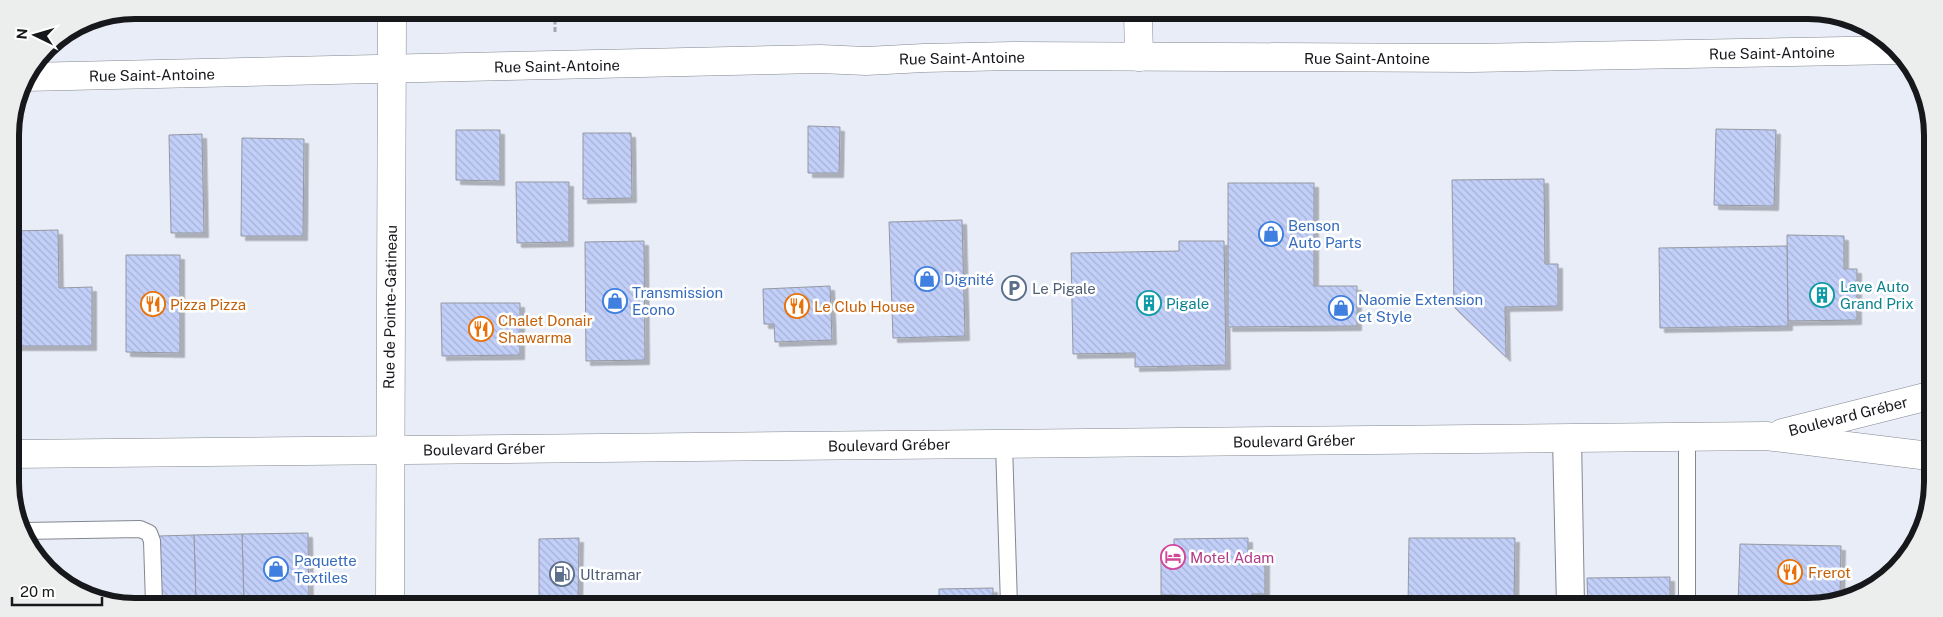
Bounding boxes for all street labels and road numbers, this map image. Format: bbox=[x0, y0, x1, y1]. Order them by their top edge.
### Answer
street label: Rue Saint-Antoine bbox=[1709, 43, 1835, 63]
street label: Rue Saint-Antoine bbox=[899, 48, 1025, 68]
street label: Rue Saint-Antoine bbox=[1304, 50, 1430, 67]
street label: Rue Saint-Antoine bbox=[494, 56, 620, 76]
street label: Rue Saint-Antoine bbox=[89, 65, 215, 85]
street label: Rue de Pointe-Gatineau bbox=[380, 225, 400, 389]
street label: Boulevard Gréber bbox=[1787, 393, 1910, 439]
street label: Boulevard Gréber bbox=[1233, 431, 1355, 451]
street label: Boulevard Gréber bbox=[828, 435, 950, 455]
street label: Boulevard Gréber bbox=[423, 439, 545, 459]

